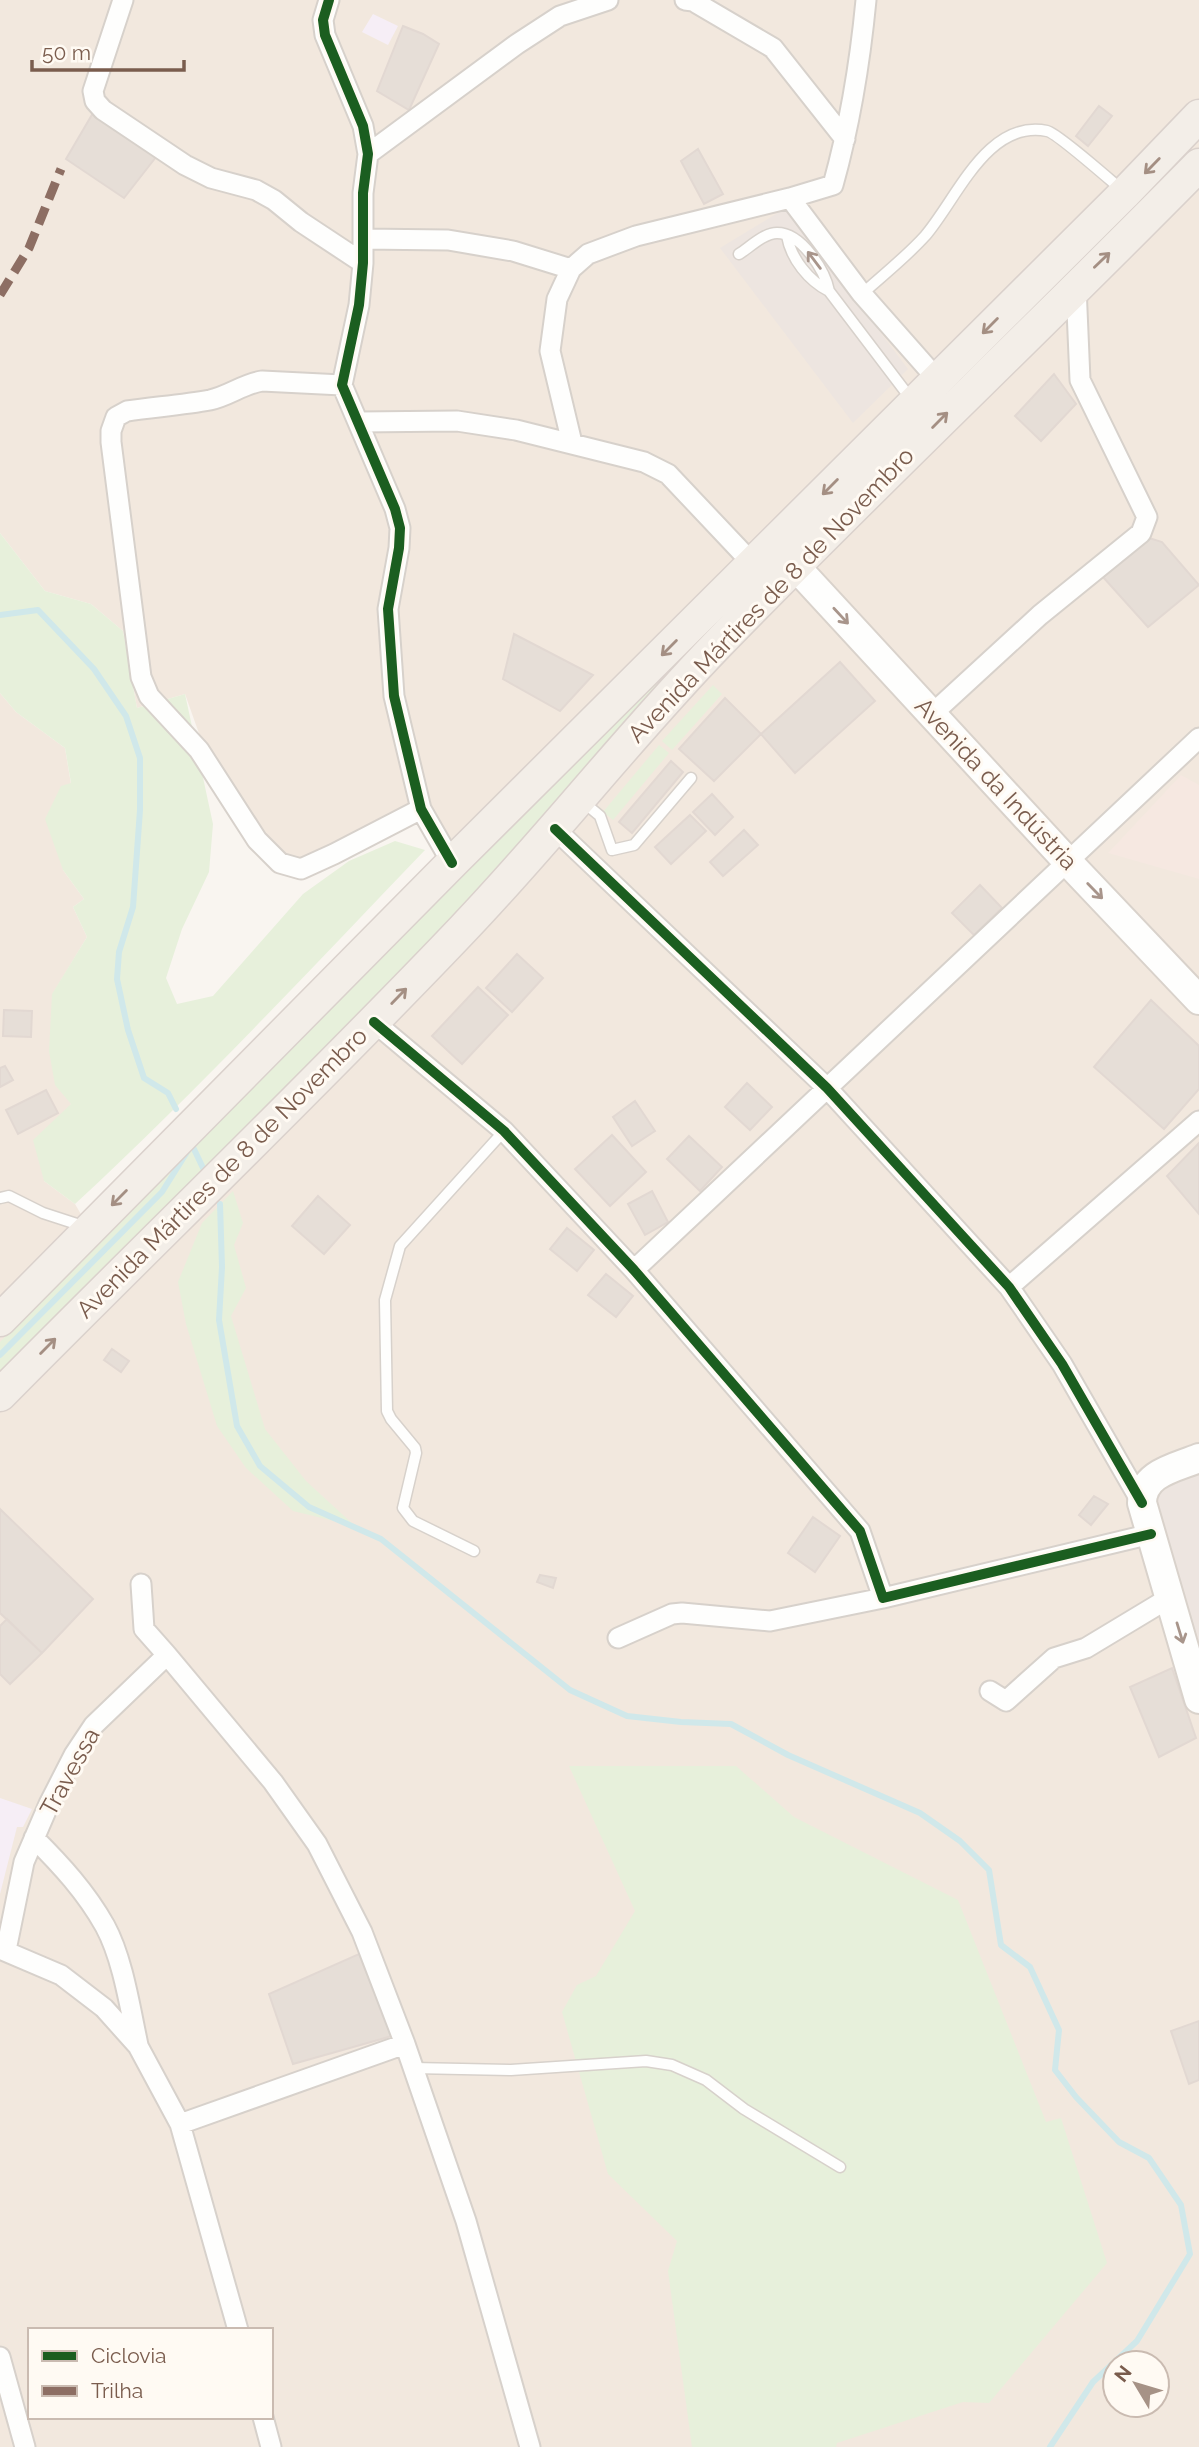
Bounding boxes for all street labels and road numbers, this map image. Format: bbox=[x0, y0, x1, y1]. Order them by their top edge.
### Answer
street label: Avenida Mártires de 8 de Novembro bbox=[622, 441, 920, 748]
street label: Avenida da Indústria bbox=[909, 692, 1084, 876]
street label: Avenida Mártires de 8 de Novembro bbox=[70, 1021, 373, 1324]
street label: Travessa bbox=[34, 1723, 106, 1821]

